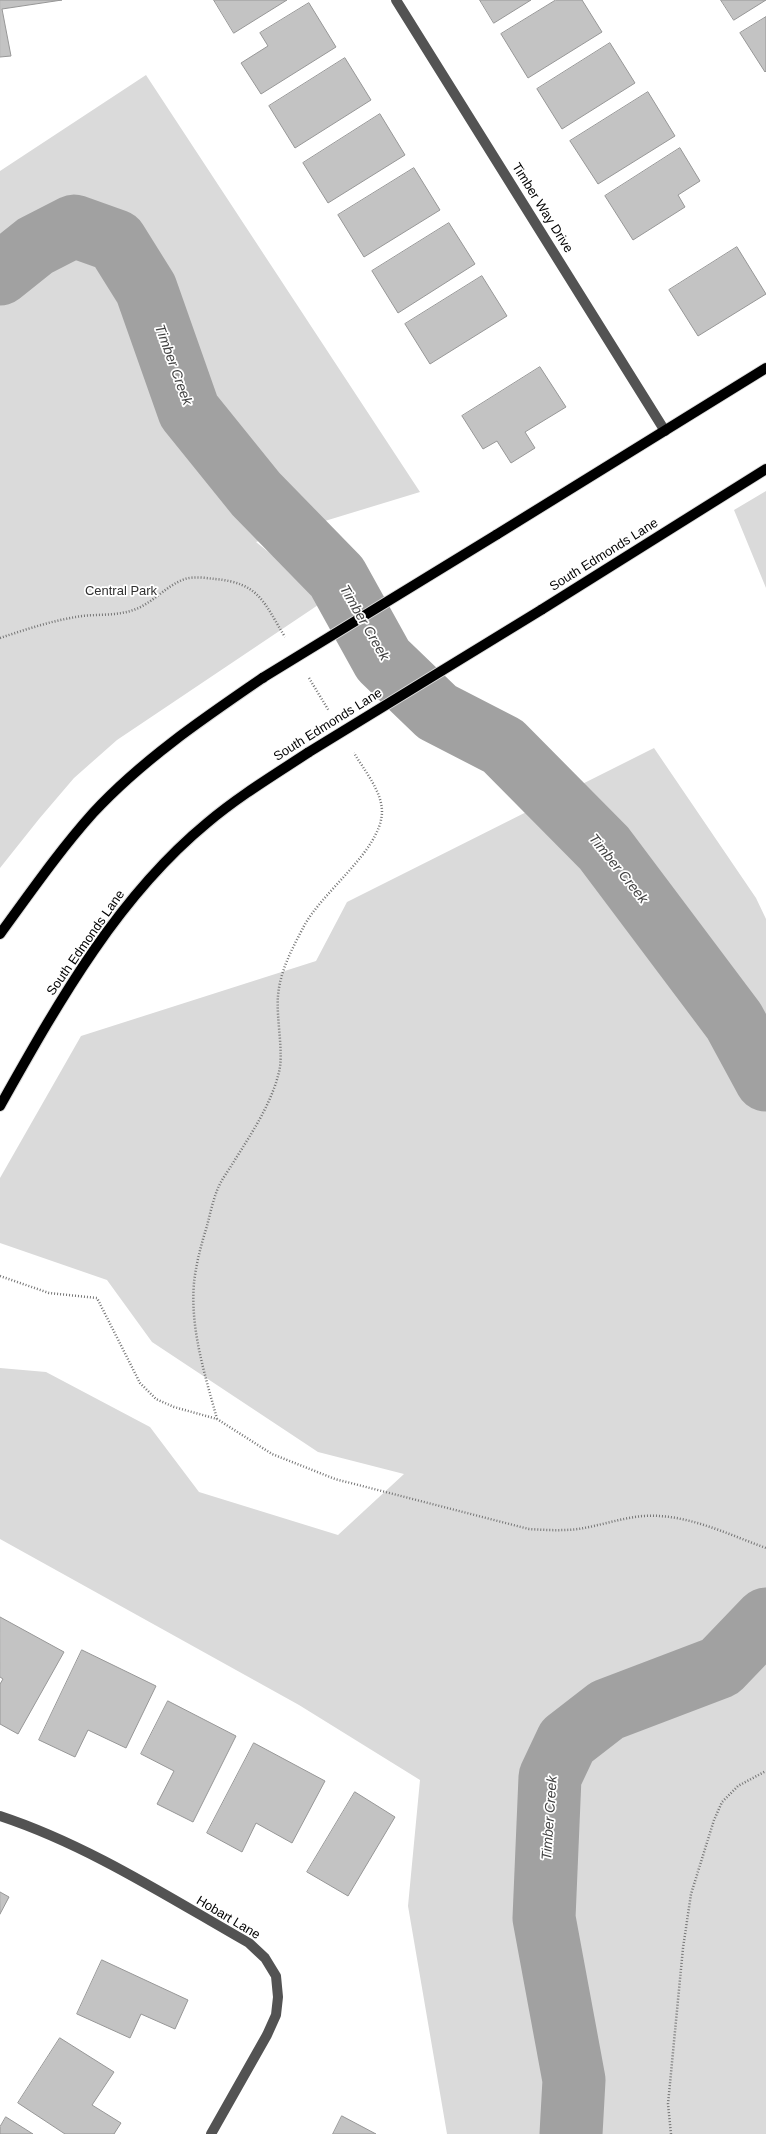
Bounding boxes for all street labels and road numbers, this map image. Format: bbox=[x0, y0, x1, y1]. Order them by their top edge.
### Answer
street label: Timber Way Drive bbox=[508, 160, 576, 256]
street label: South Edmonds Lane bbox=[547, 515, 661, 595]
street label: South Edmonds Lane bbox=[271, 685, 385, 765]
street label: South Edmonds Lane bbox=[44, 887, 128, 999]
street label: Hobart Lane bbox=[193, 1893, 263, 1943]

